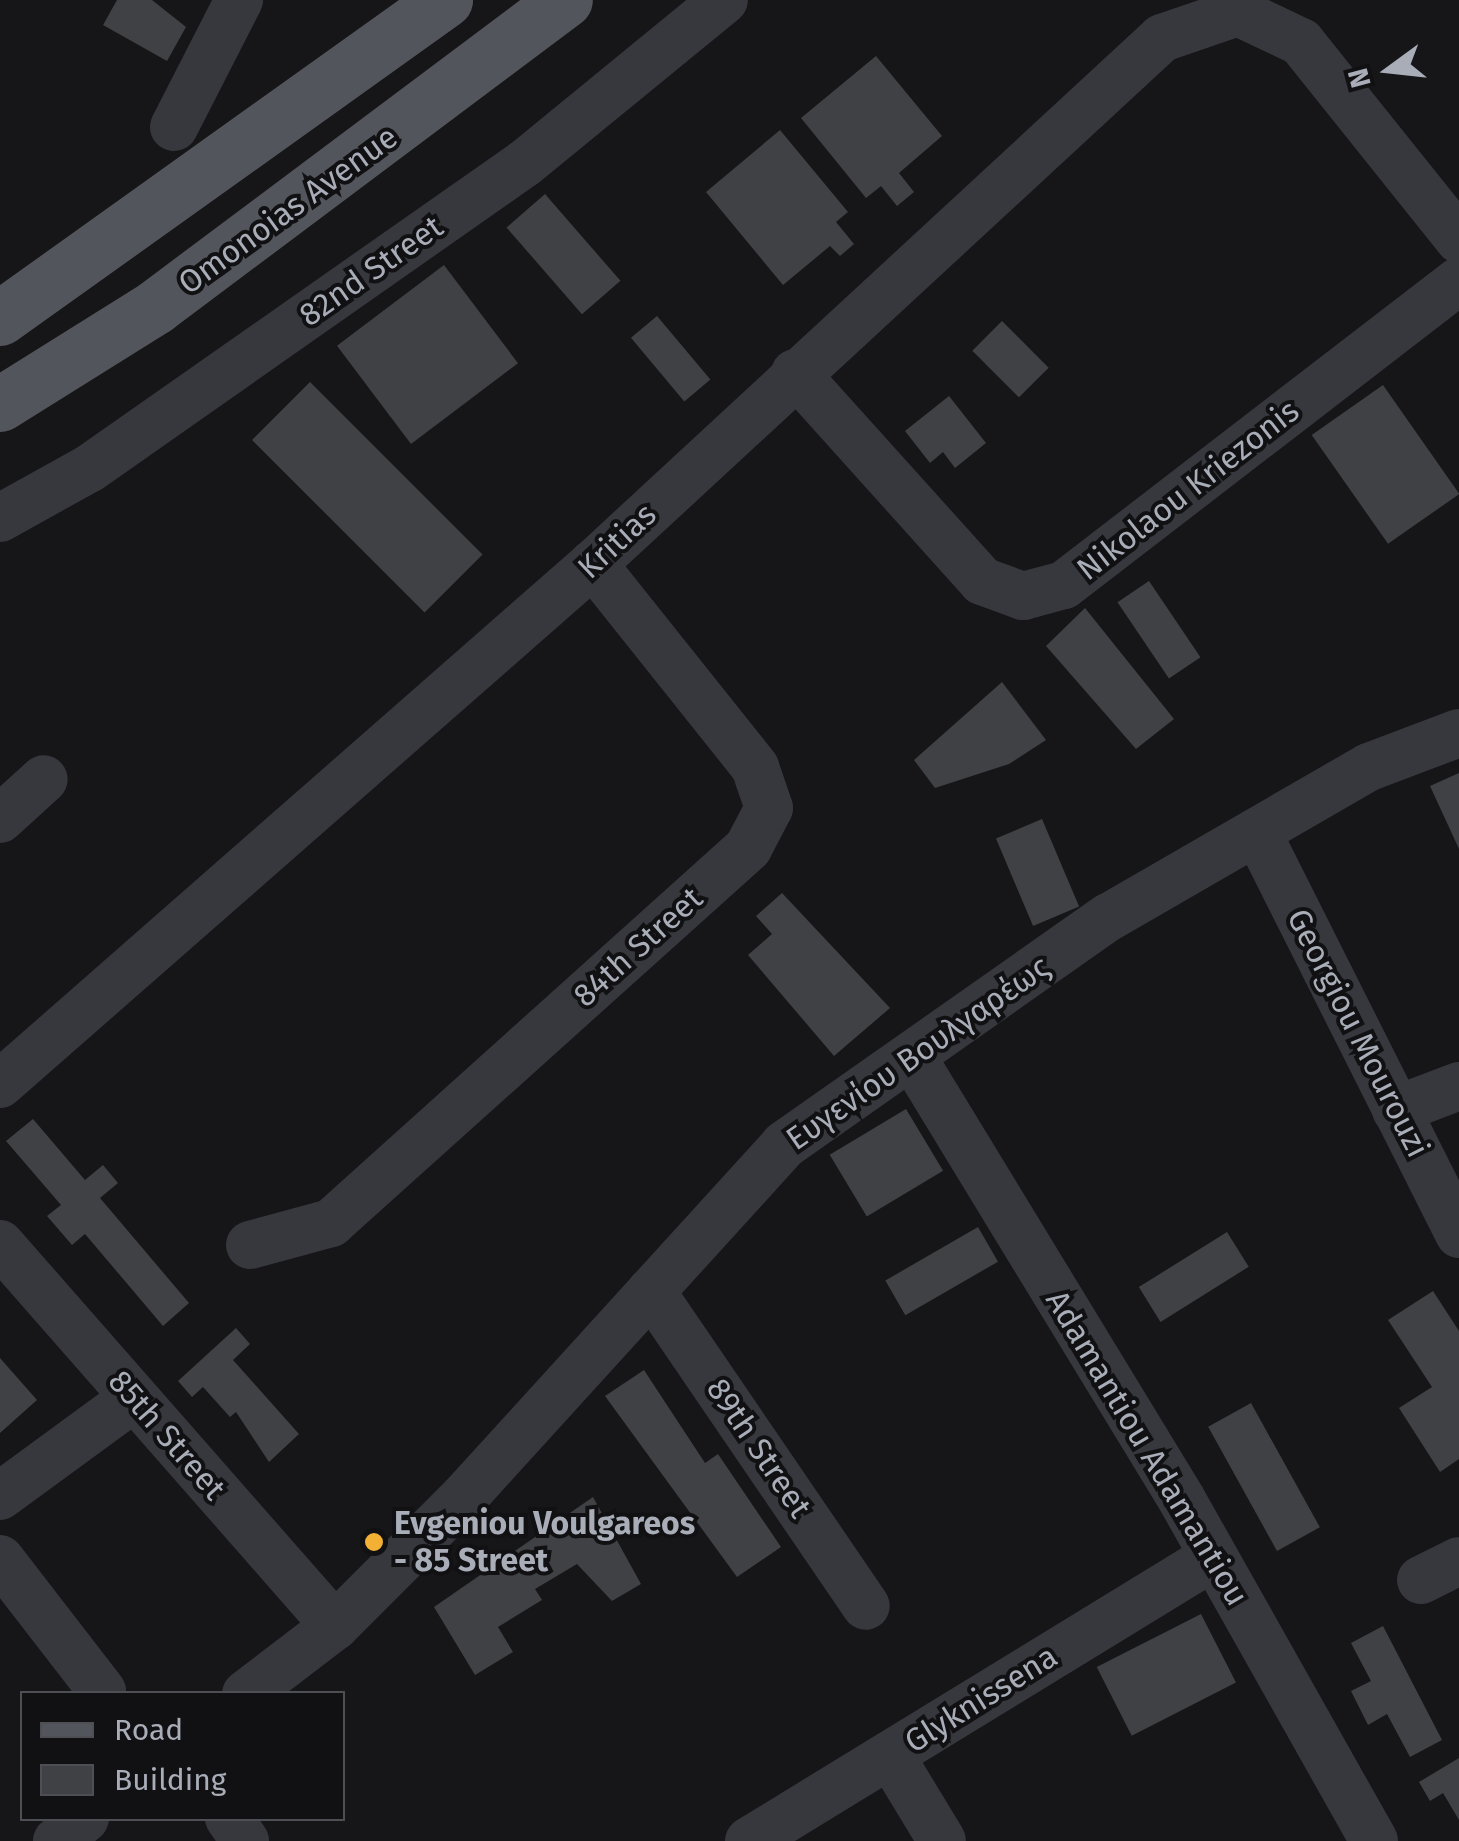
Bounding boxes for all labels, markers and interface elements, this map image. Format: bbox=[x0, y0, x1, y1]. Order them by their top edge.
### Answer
north arrow bbox=[1339, 20, 1439, 120]
text: N bbox=[1341, 65, 1378, 91]
street label: Omonoias Avenue bbox=[171, 118, 405, 302]
street label: 82nd Street bbox=[292, 208, 450, 334]
street label: Nikolaou Kriezonis bbox=[1070, 392, 1306, 588]
street label: Kritias bbox=[570, 495, 664, 587]
street label: 84th Street bbox=[566, 879, 710, 1015]
street label: Georgiou Mourouzi bbox=[1279, 902, 1437, 1164]
street label: Ευγενίου Βουλγαρέως bbox=[779, 948, 1057, 1158]
street label: Adamantiou Adamantiou bbox=[1038, 1283, 1256, 1613]
street label: 85th Street bbox=[100, 1362, 234, 1508]
street label: 89th Street bbox=[698, 1371, 820, 1525]
place label: Evgeniou Voulgareos - 85 Street bbox=[394, 1505, 695, 1580]
marker: Evgeniou Voulgareos - 85 Street bbox=[363, 1531, 385, 1553]
street label: Glyknissena bbox=[898, 1637, 1064, 1761]
legend bbox=[20, 1691, 345, 1821]
text: Road bbox=[114, 1712, 183, 1748]
text: Building bbox=[114, 1762, 226, 1798]

